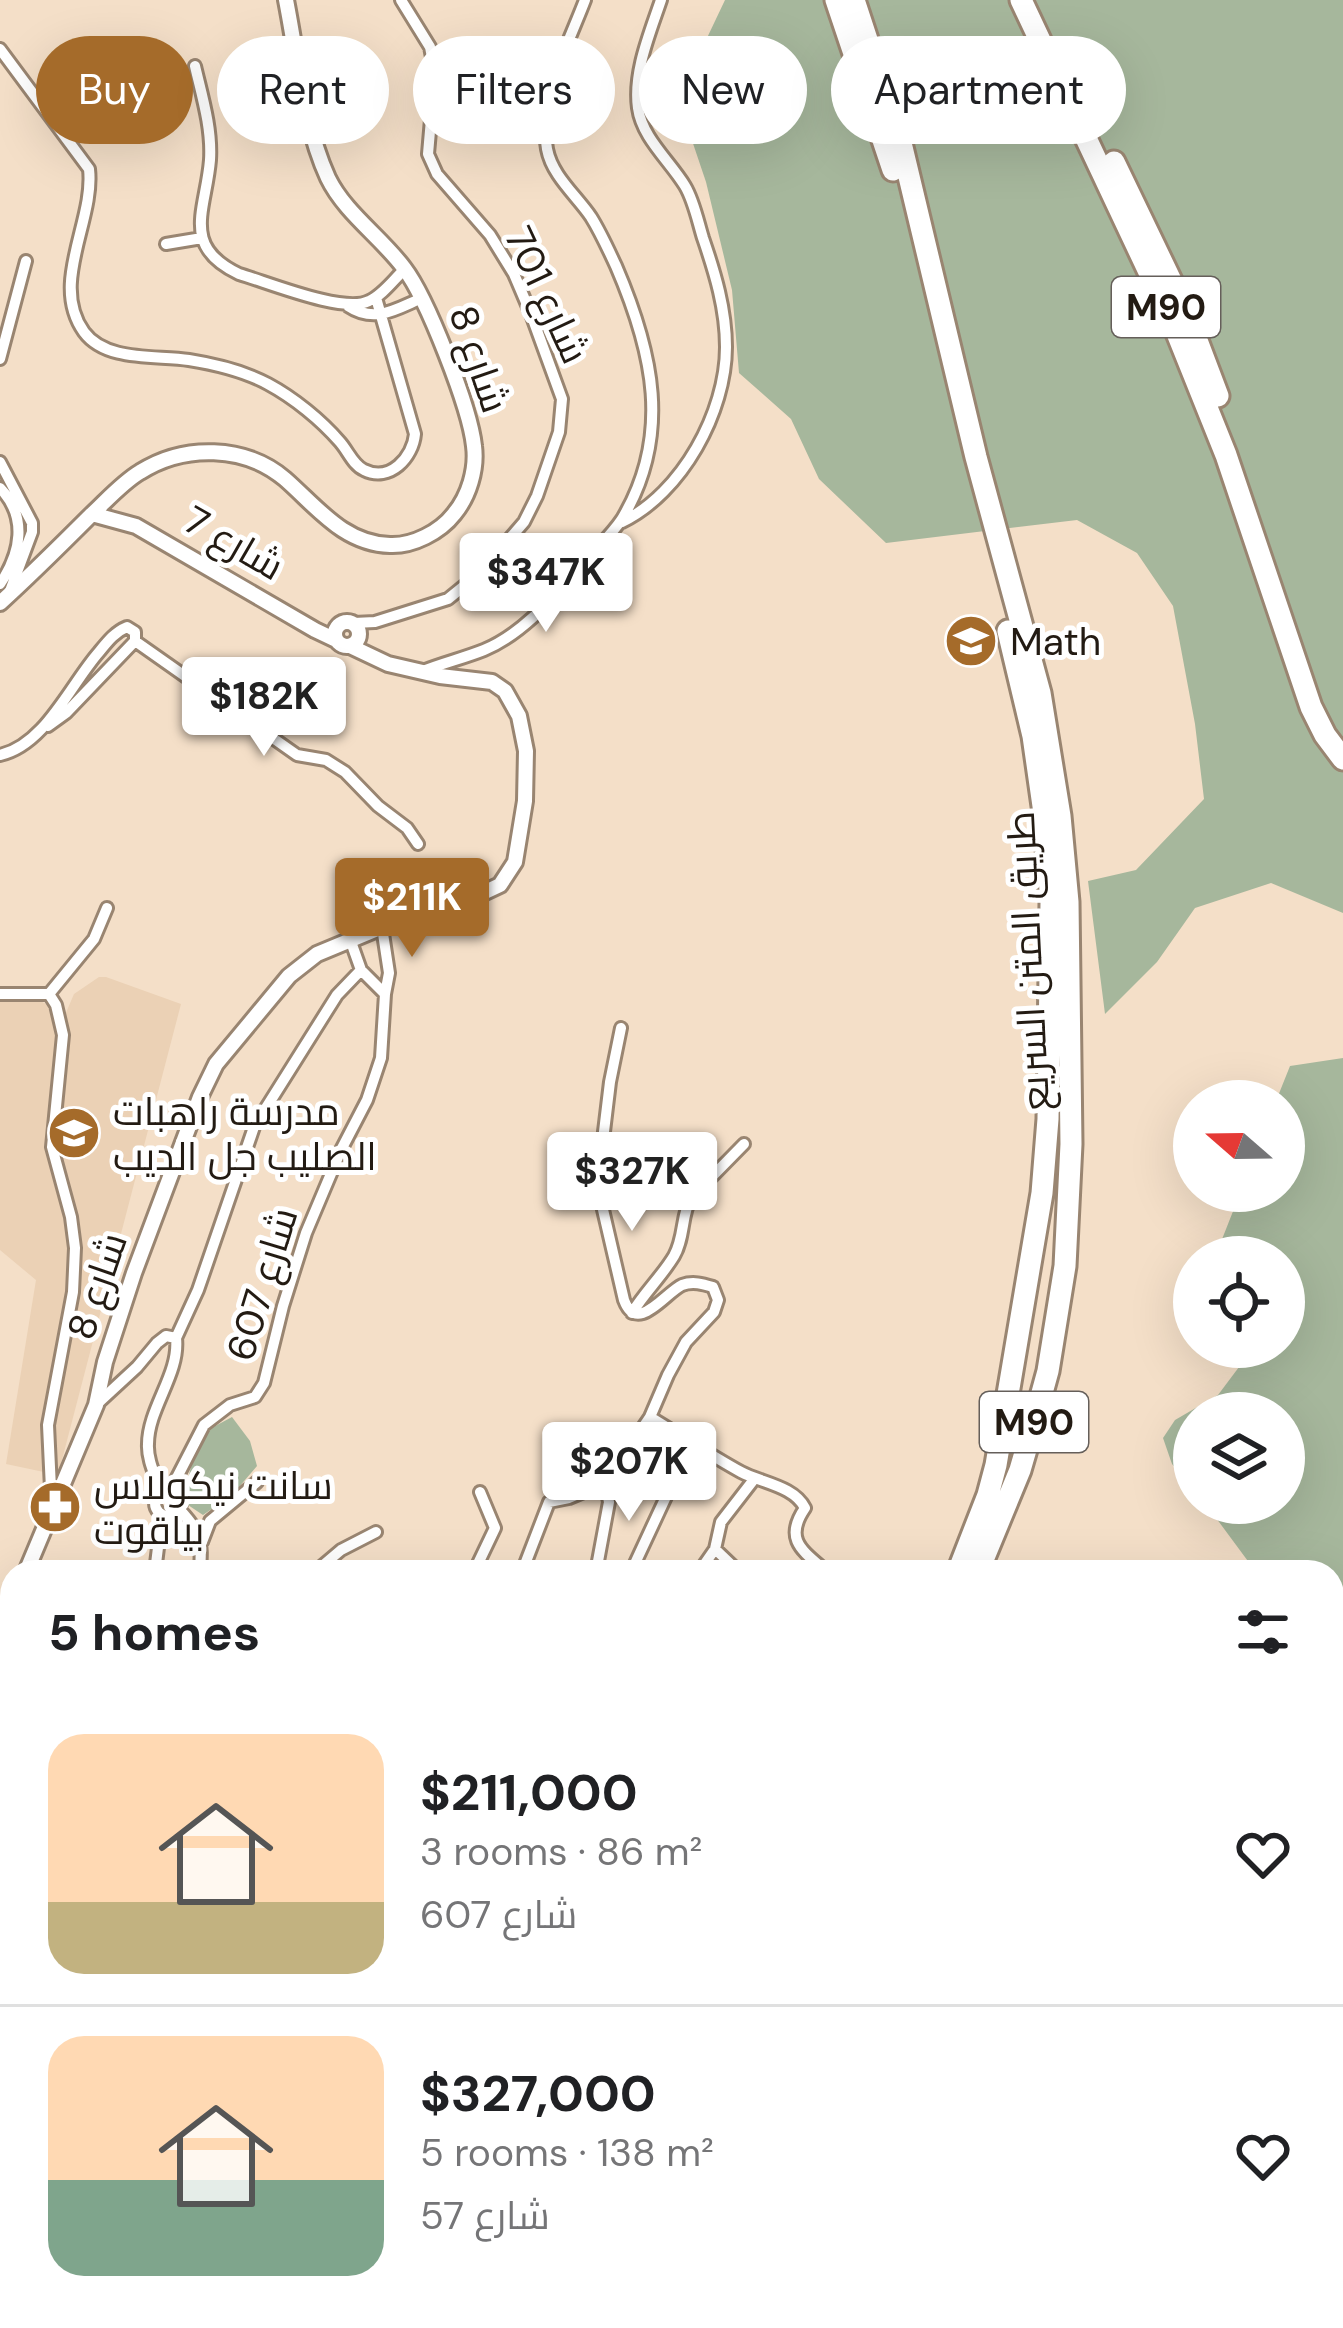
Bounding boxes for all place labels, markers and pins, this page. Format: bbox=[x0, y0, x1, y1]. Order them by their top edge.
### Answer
pin: $347K bbox=[462, 533, 630, 635]
school or university icon: Math bbox=[943, 613, 999, 669]
place label: Math bbox=[1010, 616, 1101, 667]
pin: $182K bbox=[180, 657, 348, 759]
pin: $211K bbox=[328, 858, 496, 960]
place label: مدرسة راهبات الصليب جل الديب bbox=[113, 1086, 377, 1182]
school or university icon: مدرسة راهبات الصليب جل الديب bbox=[46, 1105, 102, 1161]
pin: $327K bbox=[548, 1132, 716, 1234]
pin: $207K bbox=[545, 1422, 713, 1524]
place label: سانت نيكولاس بياقوت bbox=[94, 1460, 333, 1556]
pharmacy icon: سانت نيكولاس بياقوت bbox=[27, 1479, 83, 1535]

